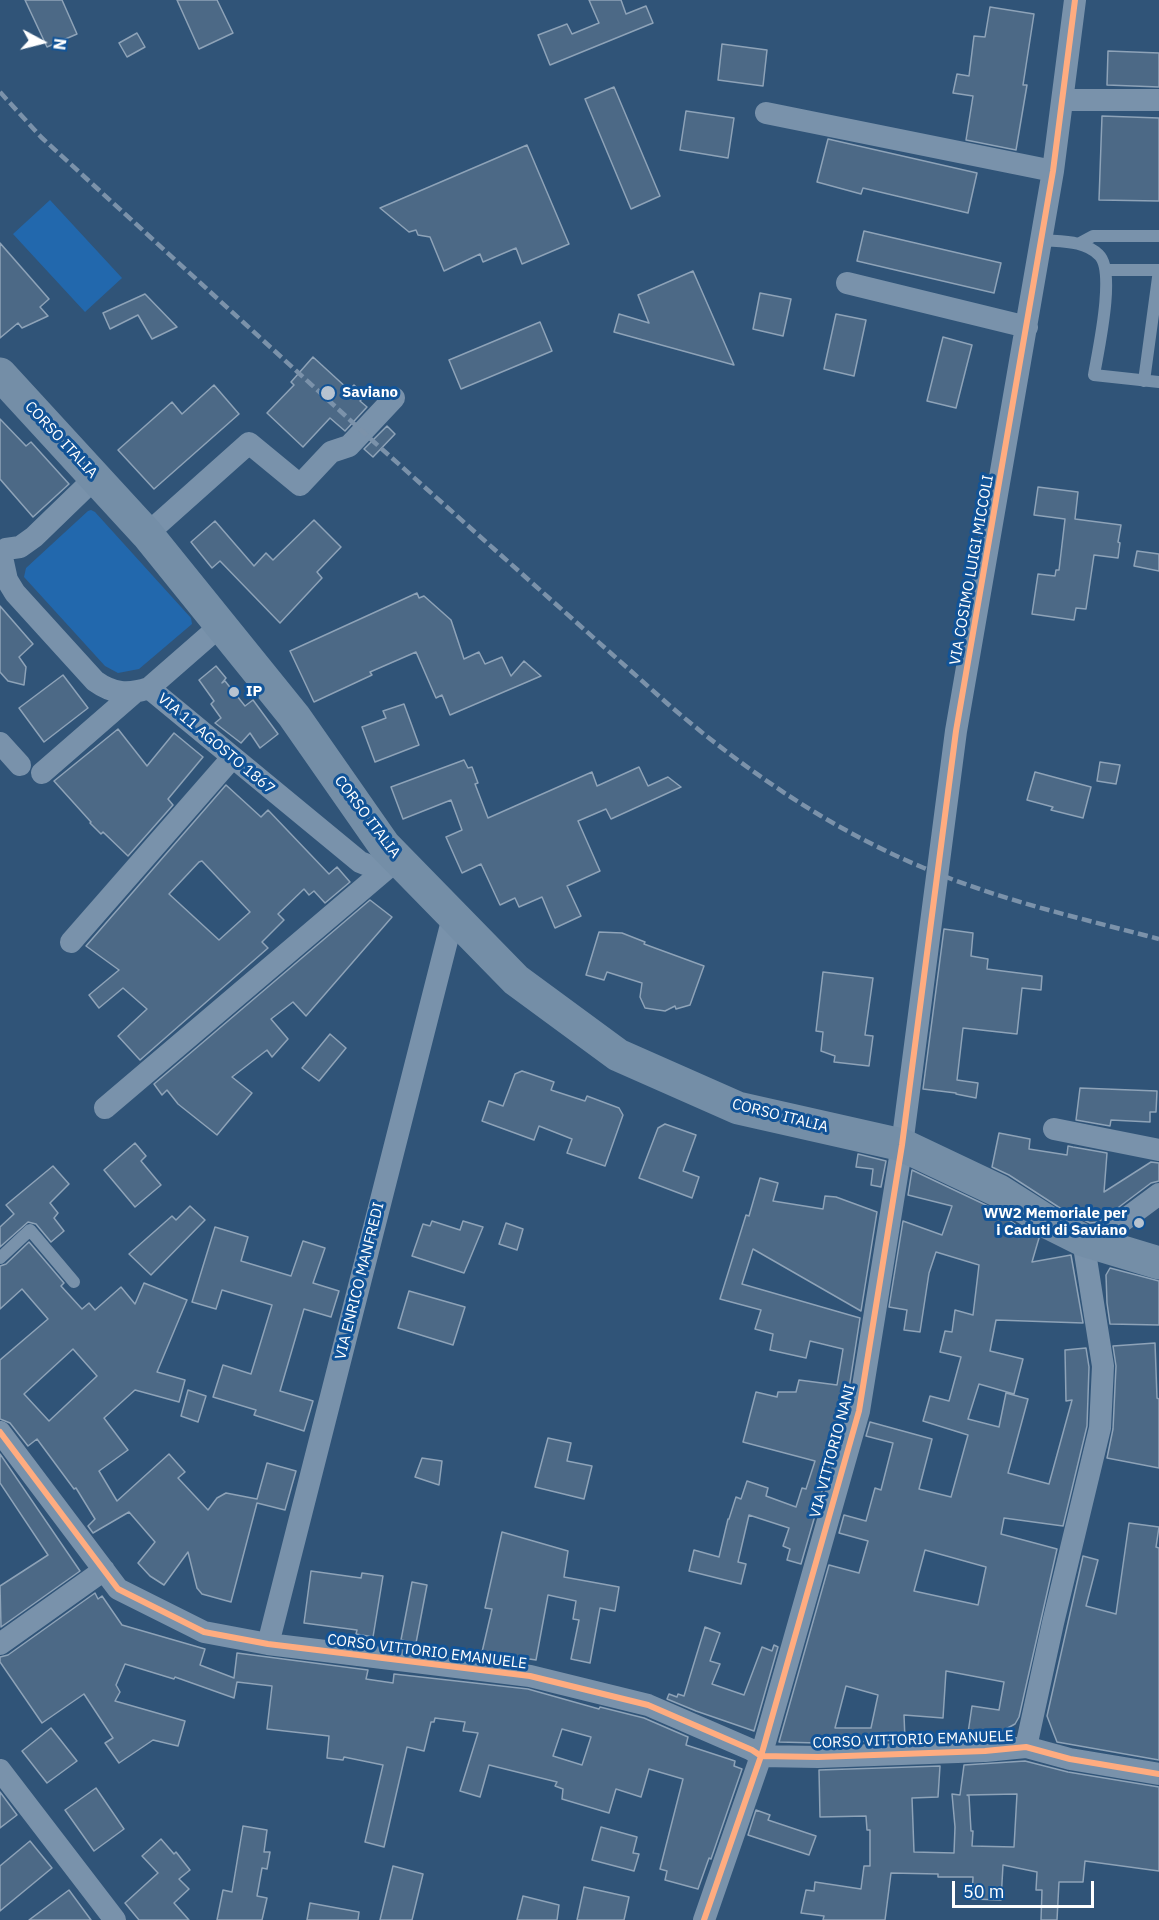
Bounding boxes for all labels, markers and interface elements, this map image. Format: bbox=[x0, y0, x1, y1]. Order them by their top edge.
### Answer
north arrow bbox=[12, 12, 72, 72]
text: N bbox=[49, 37, 70, 51]
marker: Saviano bbox=[319, 384, 337, 402]
place label: Saviano bbox=[342, 384, 398, 402]
street label: CORSO ITALIA bbox=[21, 398, 101, 482]
street label: VIA COSIMO LUIGI MICCOLI bbox=[946, 473, 998, 667]
place label: IP bbox=[246, 683, 262, 701]
marker: IP bbox=[227, 685, 241, 699]
street label: VIA 11 AGOSTO 1867 bbox=[154, 690, 278, 798]
street label: CORSO ITALIA bbox=[330, 772, 404, 862]
street label: CORSO ITALIA bbox=[730, 1095, 830, 1137]
street label: VIA ENRICO MANFREDI bbox=[332, 1200, 388, 1362]
place label: WW2 Memoriale per i Caduti di Saviano bbox=[984, 1205, 1127, 1240]
marker: WW2 Memoriale per i Caduti di Saviano bbox=[1132, 1216, 1146, 1230]
street label: VIA VITTORIO NANI bbox=[806, 1382, 860, 1520]
street label: CORSO VITTORIO EMANUELE bbox=[326, 1631, 528, 1673]
street label: CORSO VITTORIO EMANUELE bbox=[812, 1727, 1014, 1753]
scale bar bbox=[955, 1869, 1098, 1907]
text: 50 m bbox=[963, 1880, 1005, 1903]

